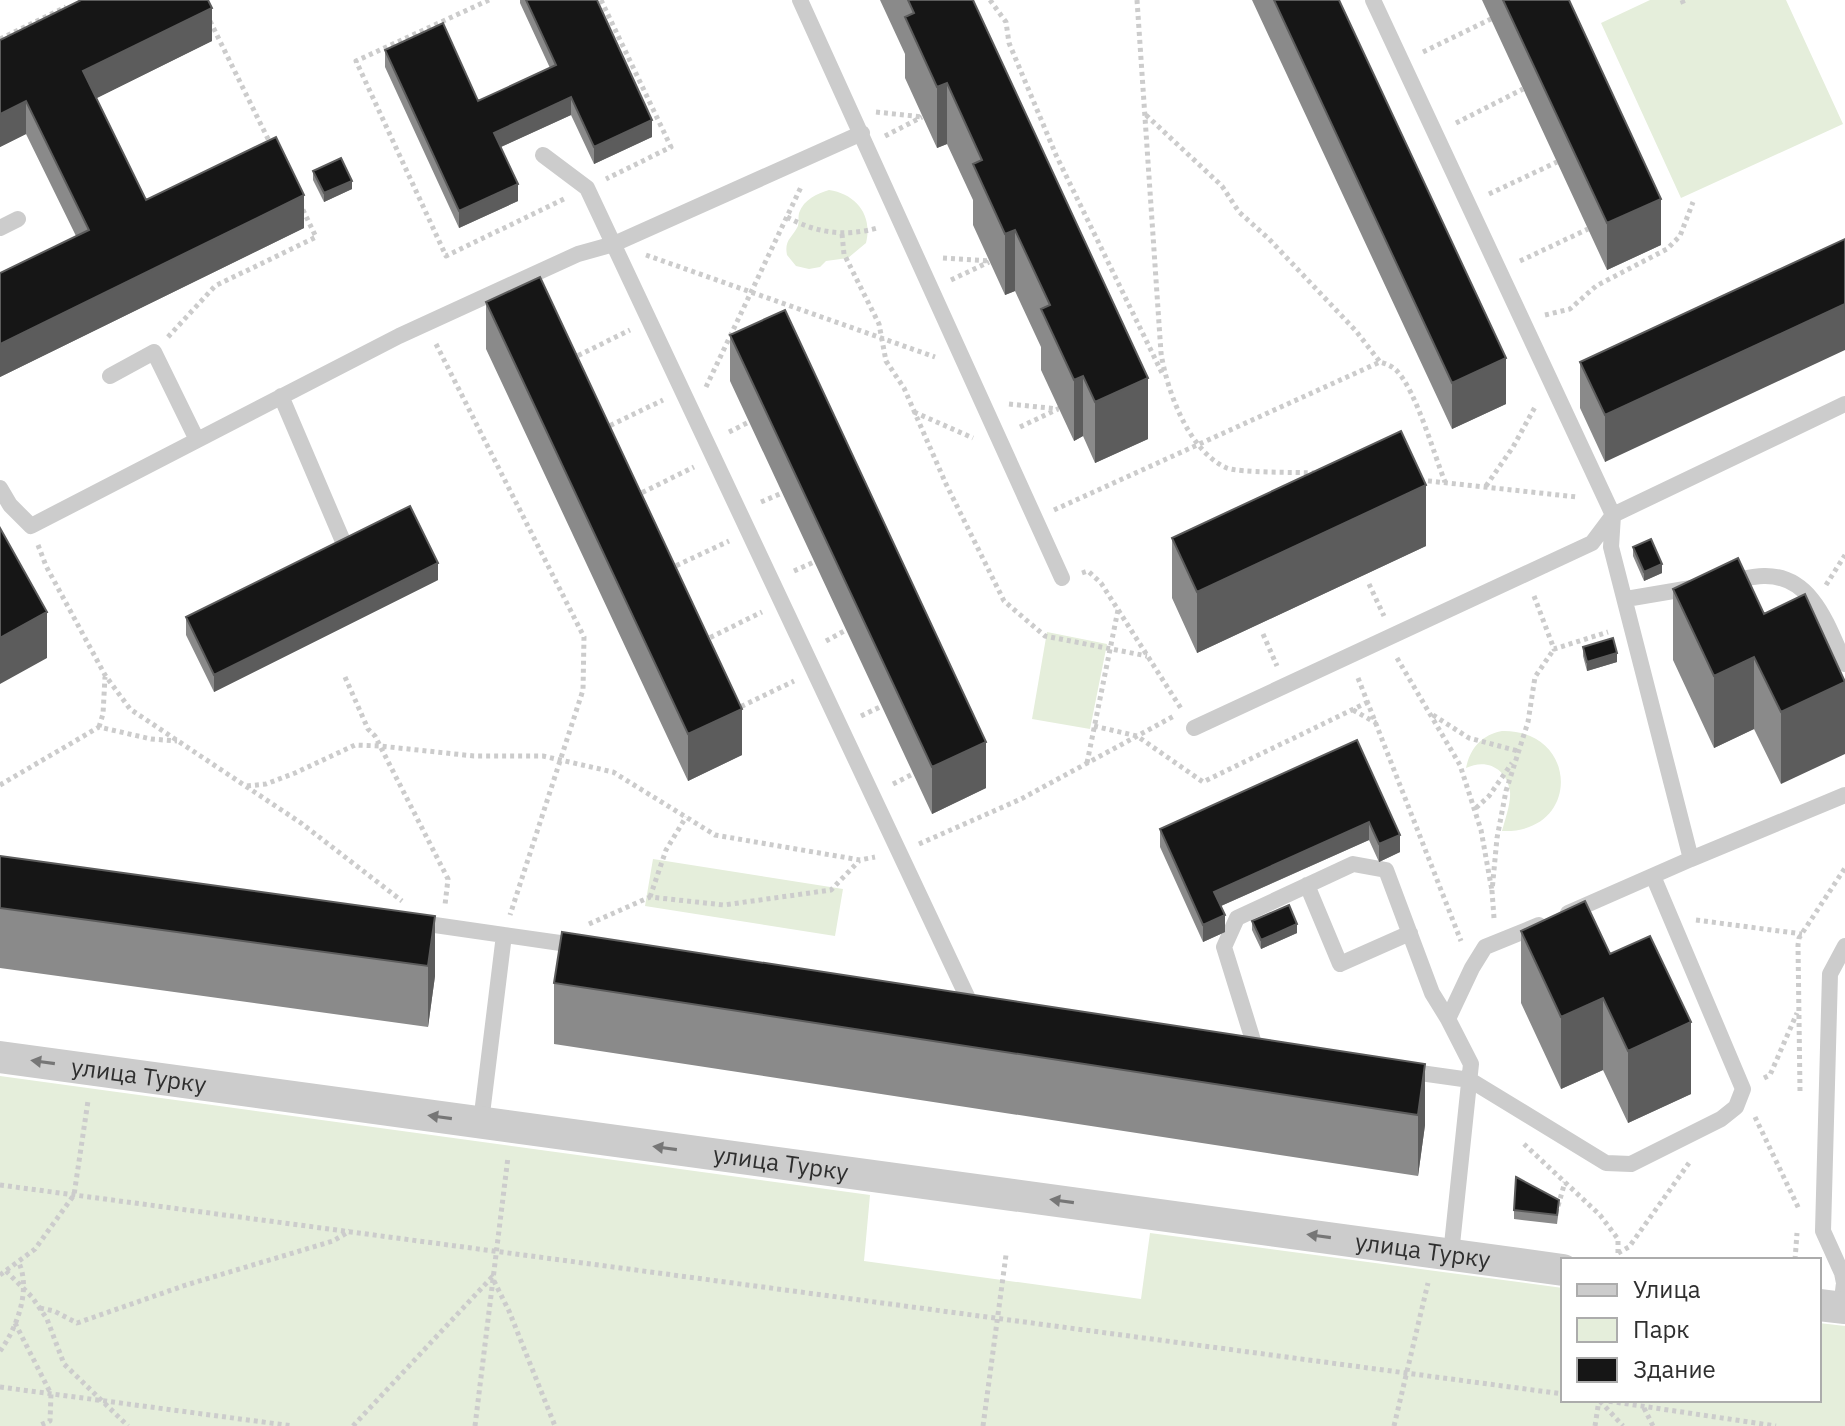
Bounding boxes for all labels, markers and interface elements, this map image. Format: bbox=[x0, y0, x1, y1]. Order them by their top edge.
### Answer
street label: улица Турку bbox=[69, 1050, 208, 1100]
one-way arrow bbox=[30, 1056, 55, 1069]
one-way arrow bbox=[427, 1110, 452, 1123]
street label: улица Турку bbox=[711, 1137, 851, 1187]
one-way arrow bbox=[652, 1141, 677, 1154]
one-way arrow bbox=[1049, 1195, 1074, 1208]
street label: улица Турку bbox=[1353, 1225, 1493, 1275]
one-way arrow bbox=[1306, 1230, 1331, 1243]
legend bbox=[1561, 1258, 1821, 1402]
text: Улица bbox=[1633, 1273, 1701, 1305]
text: Парк bbox=[1633, 1313, 1690, 1345]
text: Здание bbox=[1633, 1353, 1716, 1385]

